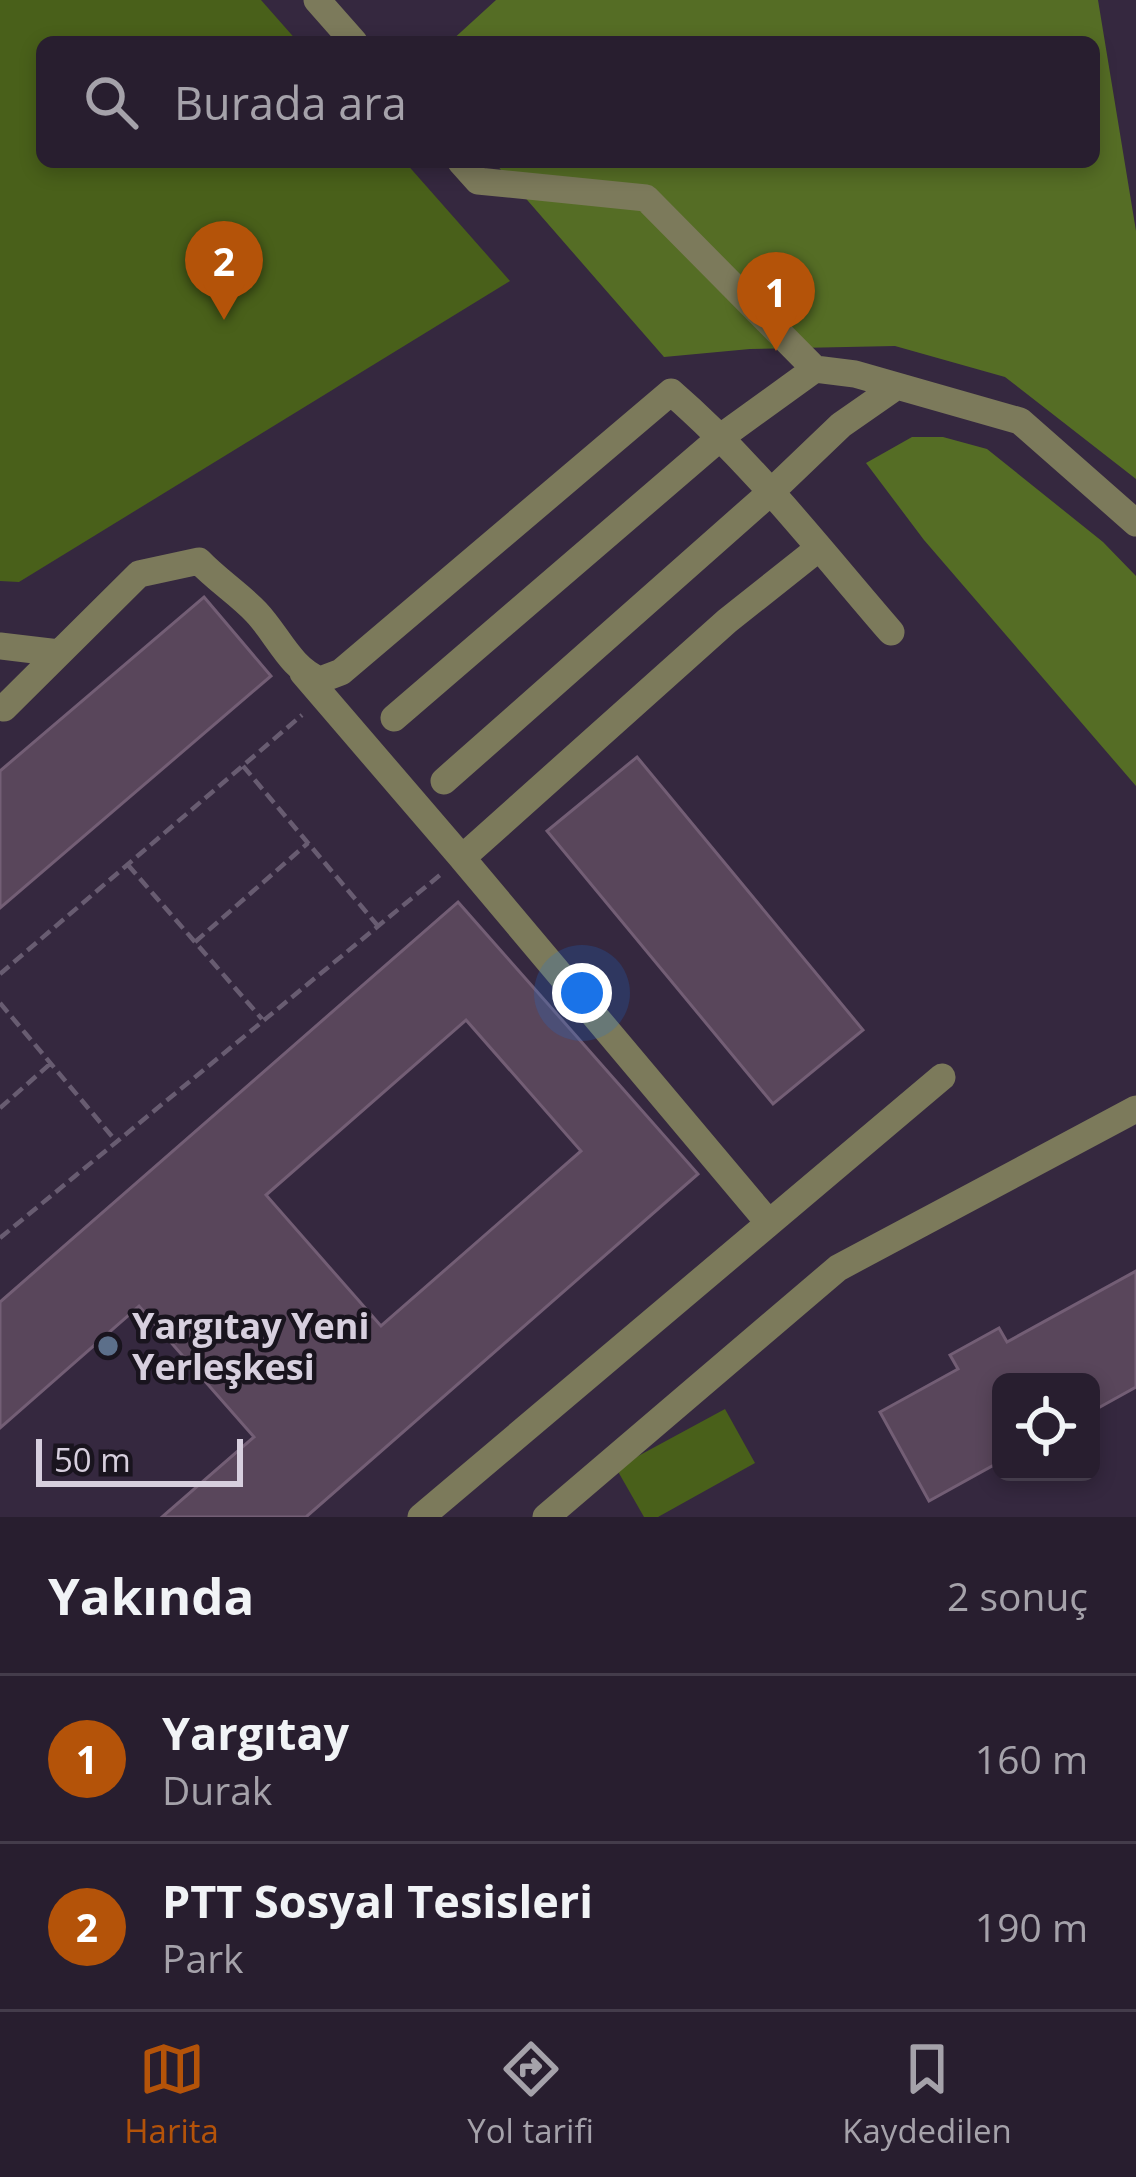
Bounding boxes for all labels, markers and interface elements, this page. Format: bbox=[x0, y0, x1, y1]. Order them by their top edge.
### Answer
search box bbox=[36, 36, 1100, 168]
icon: search bbox=[78, 69, 144, 135]
text: Burada ara bbox=[174, 72, 407, 133]
pin: 2 bbox=[185, 221, 263, 320]
pin: 1 bbox=[737, 252, 815, 351]
your location bbox=[552, 963, 612, 1023]
place label: Yargıtay Yeni Yerleşkesi bbox=[132, 1301, 369, 1391]
marker: Yargıtay Yeni Yerleşkesi bbox=[95, 1333, 121, 1359]
map controls bbox=[992, 1373, 1100, 1481]
button: locate bbox=[992, 1373, 1100, 1481]
scale bar bbox=[36, 1433, 243, 1486]
text: 50 m bbox=[54, 1437, 131, 1482]
text: Yakında bbox=[48, 1560, 254, 1630]
text: 2 sonuç bbox=[947, 1569, 1088, 1622]
text: Yargıtay bbox=[162, 1702, 349, 1763]
text: 1 bbox=[76, 1732, 98, 1785]
text: 160 m bbox=[975, 1732, 1088, 1785]
text: Durak bbox=[162, 1763, 272, 1816]
text: PTT Sosyal Tesisleri bbox=[162, 1870, 593, 1931]
text: 2 bbox=[76, 1900, 98, 1953]
text: 190 m bbox=[975, 1900, 1088, 1953]
text: Park bbox=[162, 1931, 244, 1984]
tab: Harita bbox=[124, 2036, 219, 2153]
tab: Yol tarifi bbox=[467, 2036, 594, 2153]
tab: Kaydedilen bbox=[842, 2036, 1012, 2153]

